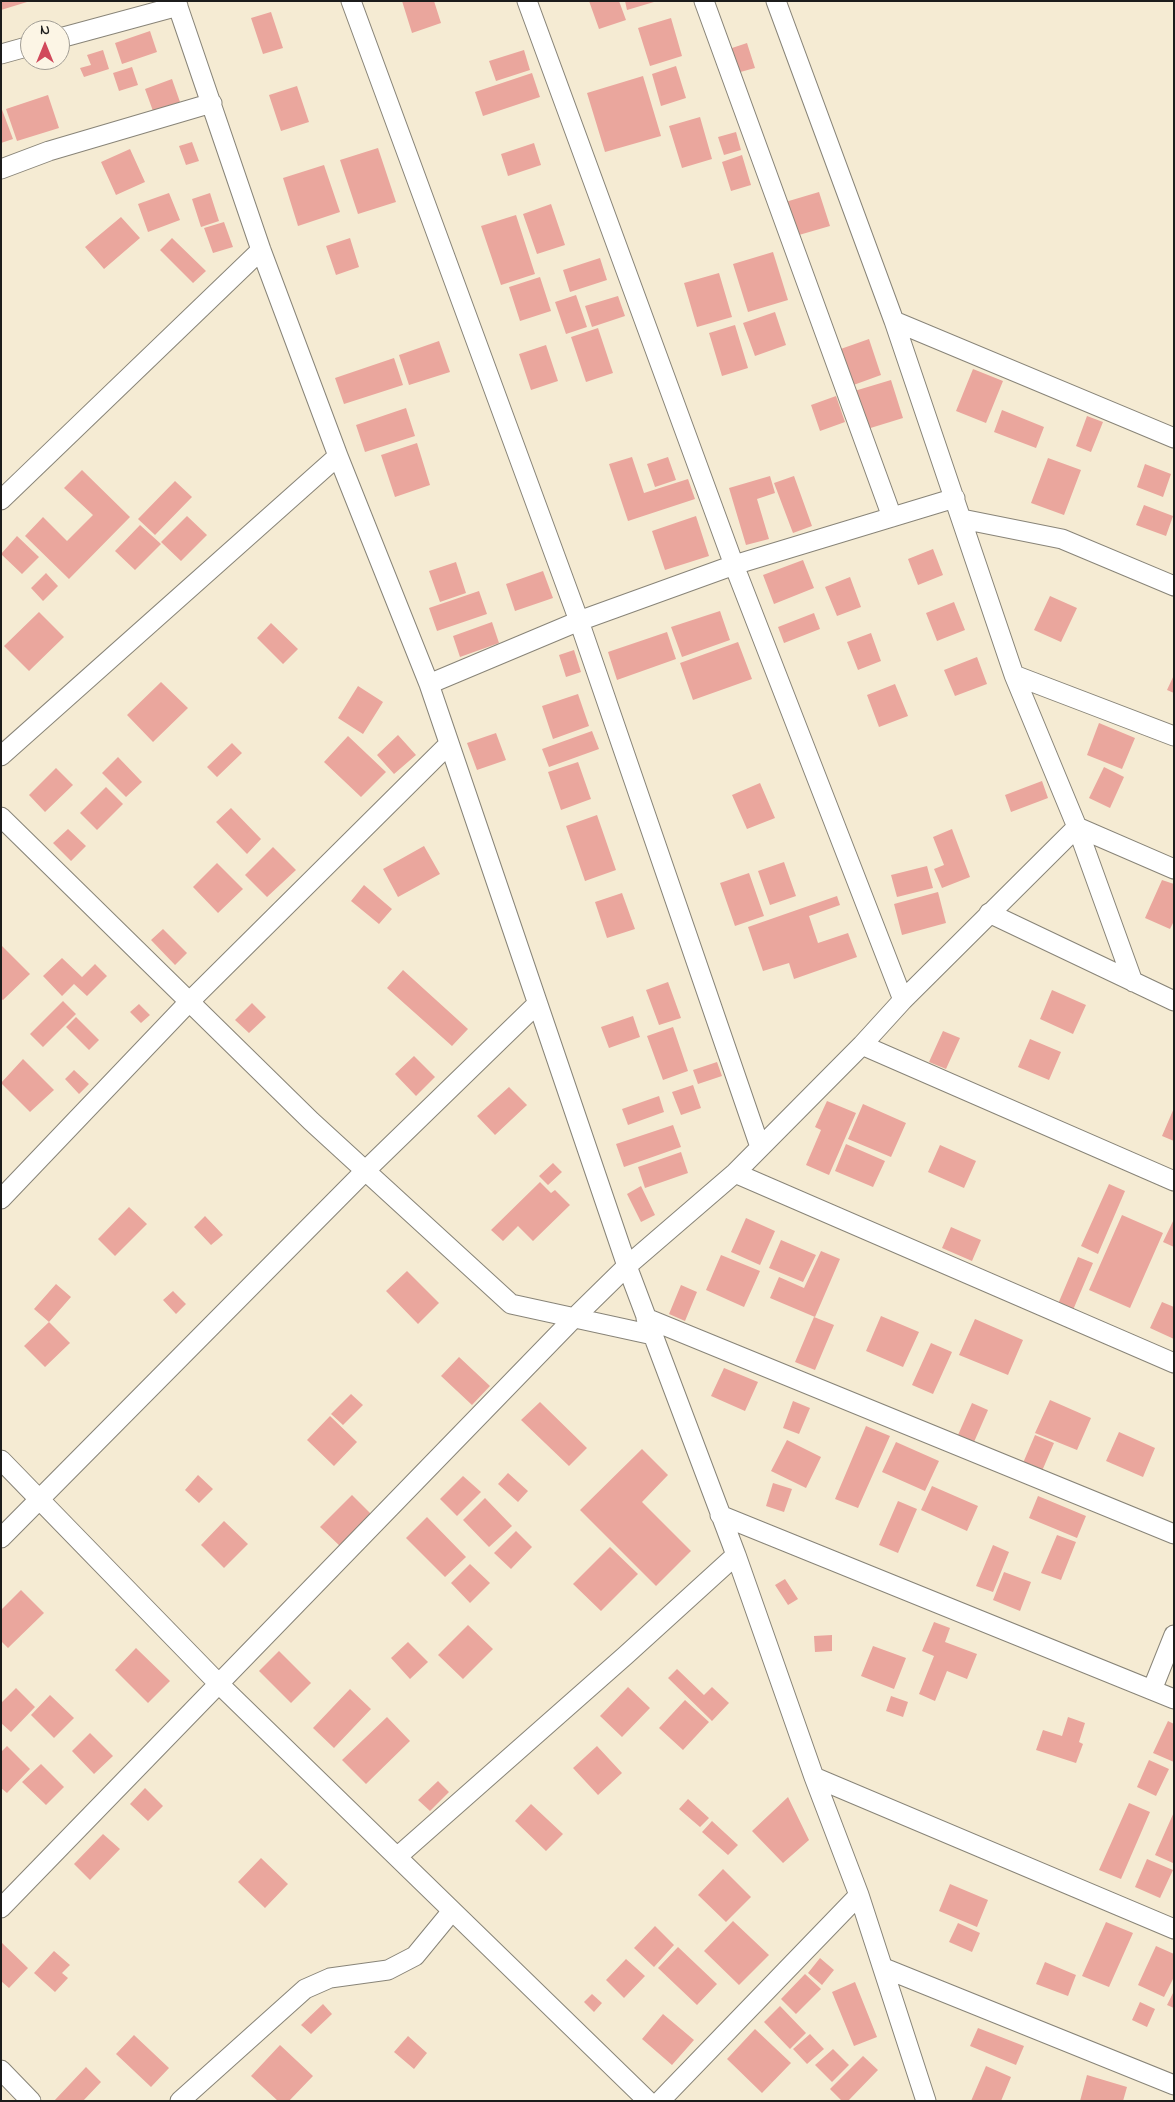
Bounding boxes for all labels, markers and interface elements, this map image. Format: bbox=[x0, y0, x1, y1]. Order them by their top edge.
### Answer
north arrow bbox=[20, 20, 70, 70]
text: N bbox=[40, 20, 50, 41]

